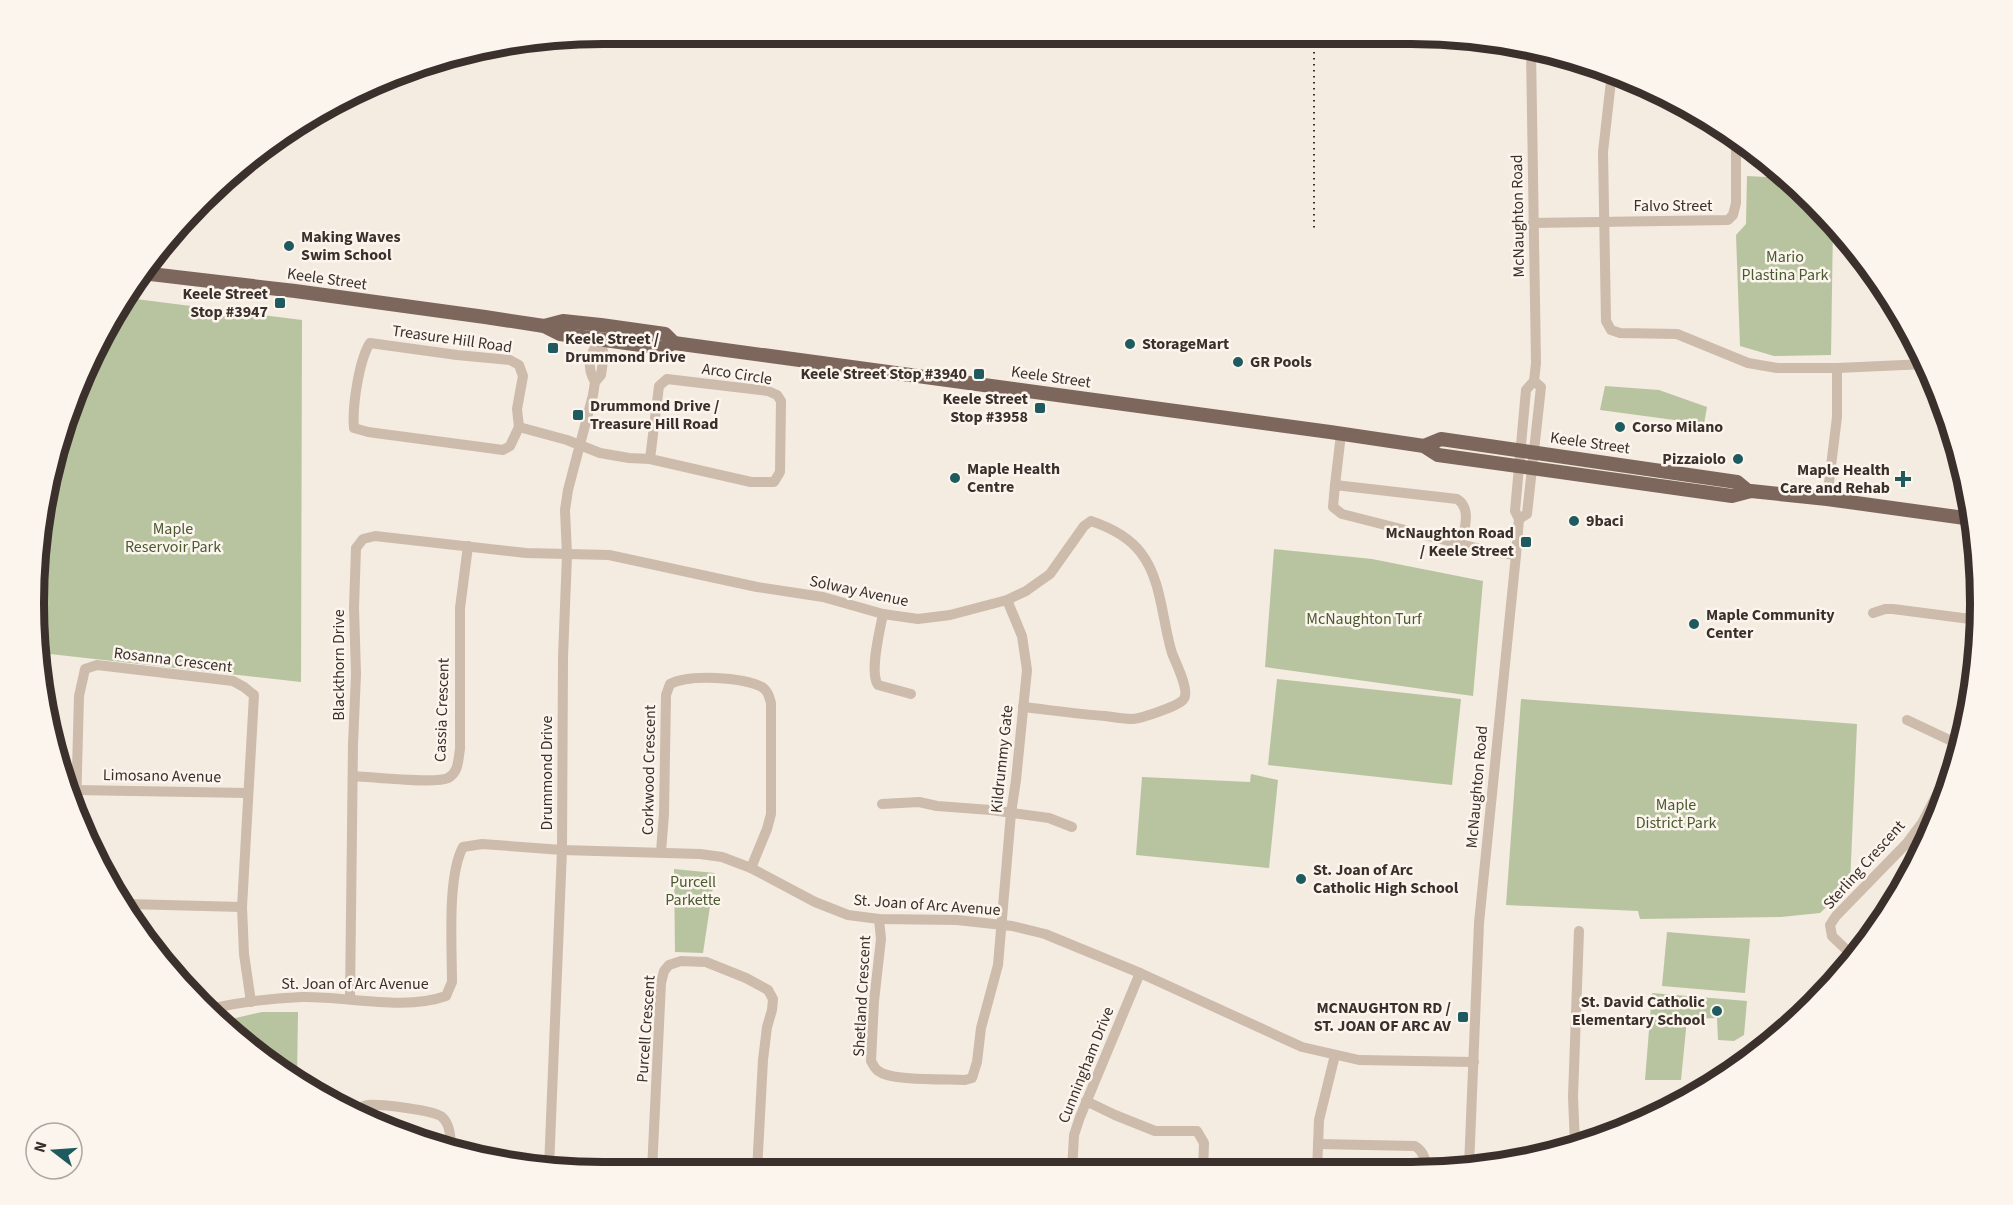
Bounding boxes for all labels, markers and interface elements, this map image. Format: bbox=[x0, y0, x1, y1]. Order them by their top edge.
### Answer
street label: McNaughton Road bbox=[1506, 154, 1530, 278]
street label: Falvo Street bbox=[1634, 195, 1713, 217]
place label: Making Waves Swim School bbox=[301, 226, 401, 266]
marker: Making Waves Swim School bbox=[282, 239, 296, 253]
park label: Mario Plastina Park bbox=[1742, 246, 1829, 286]
street label: Keele Street bbox=[286, 263, 369, 296]
place label: Keele Street Stop #3947 bbox=[182, 283, 268, 323]
marker: Keele Street Stop #3947 bbox=[273, 296, 287, 310]
street label: Treasure Hill Road bbox=[391, 320, 513, 358]
place label: Keele Street / Drummond Drive bbox=[565, 328, 686, 368]
place label: StorageMart bbox=[1142, 333, 1229, 355]
marker: StorageMart bbox=[1123, 337, 1137, 351]
marker: Keele Street / Drummond Drive bbox=[546, 341, 560, 355]
place label: GR Pools bbox=[1250, 351, 1312, 373]
marker: GR Pools bbox=[1231, 355, 1245, 369]
street label: Arco Circle bbox=[700, 358, 774, 390]
street label: Keele Street bbox=[1010, 361, 1093, 394]
place label: Keele Street Stop #3940 bbox=[801, 363, 967, 385]
marker: Keele Street Stop #3940 bbox=[972, 367, 986, 381]
place label: Keele Street Stop #3958 bbox=[942, 388, 1028, 428]
place label: Drummond Drive / Treasure Hill Road bbox=[590, 395, 720, 435]
marker: Keele Street Stop #3958 bbox=[1033, 401, 1047, 415]
marker: Drummond Drive / Treasure Hill Road bbox=[571, 408, 585, 422]
place label: Corso Milano bbox=[1632, 416, 1723, 438]
marker: Corso Milano bbox=[1613, 420, 1627, 434]
street label: Keele Street bbox=[1549, 427, 1632, 460]
place label: Pizzaiolo bbox=[1662, 448, 1726, 470]
marker: Pizzaiolo bbox=[1731, 452, 1745, 466]
place label: Maple Health Centre bbox=[967, 458, 1060, 498]
place label: Maple Health Care and Rehab bbox=[1780, 459, 1890, 499]
marker: Maple Health Care and Rehab bbox=[1894, 470, 1912, 488]
marker: Maple Health Centre bbox=[948, 471, 962, 485]
place label: 9baci bbox=[1586, 510, 1624, 532]
marker: 9baci bbox=[1567, 514, 1581, 528]
park label: Maple Reservoir Park bbox=[125, 518, 221, 558]
place label: McNaughton Road / Keele Street bbox=[1385, 522, 1514, 562]
marker: McNaughton Road / Keele Street bbox=[1519, 535, 1533, 549]
street label: Solway Avenue bbox=[807, 570, 911, 612]
place label: Maple Community Center bbox=[1706, 604, 1835, 644]
park label: McNaughton Turf bbox=[1306, 608, 1423, 630]
street label: Blackthorn Drive bbox=[328, 609, 350, 721]
marker: Maple Community Center bbox=[1687, 617, 1701, 631]
street label: Rosanna Crescent bbox=[112, 642, 234, 678]
street label: Cassia Crescent bbox=[429, 657, 455, 762]
street label: Corkwood Crescent bbox=[637, 704, 661, 835]
street label: Kildrummy Gate bbox=[985, 704, 1019, 814]
street label: Drummond Drive bbox=[536, 716, 558, 830]
street label: McNaughton Road bbox=[1461, 725, 1493, 849]
street label: Limosano Avenue bbox=[103, 764, 221, 788]
park label: Maple District Park bbox=[1636, 794, 1716, 834]
street label: Sterling Crescent bbox=[1818, 815, 1910, 914]
place label: St. Joan of Arc Catholic High School bbox=[1313, 859, 1459, 899]
park label: Purcell Parkette bbox=[665, 871, 721, 911]
marker: St. Joan of Arc Catholic High School bbox=[1294, 872, 1308, 886]
street label: St. Joan of Arc Avenue bbox=[853, 889, 1001, 921]
street label: Shetland Crescent bbox=[848, 934, 876, 1057]
street label: St. Joan of Arc Avenue bbox=[281, 973, 429, 995]
street label: Purcell Crescent bbox=[631, 974, 661, 1083]
place label: St. David Catholic Elementary School bbox=[1572, 991, 1705, 1031]
place label: MCNAUGHTON RD / ST. JOAN OF ARC AV bbox=[1314, 997, 1452, 1037]
street label: Cunningham Drive bbox=[1053, 1003, 1119, 1127]
marker: St. David Catholic Elementary School bbox=[1710, 1004, 1724, 1018]
marker: MCNAUGHTON RD / ST. JOAN OF ARC AV bbox=[1456, 1010, 1470, 1024]
north arrow bbox=[24, 1121, 84, 1181]
text: N bbox=[29, 1139, 53, 1155]

